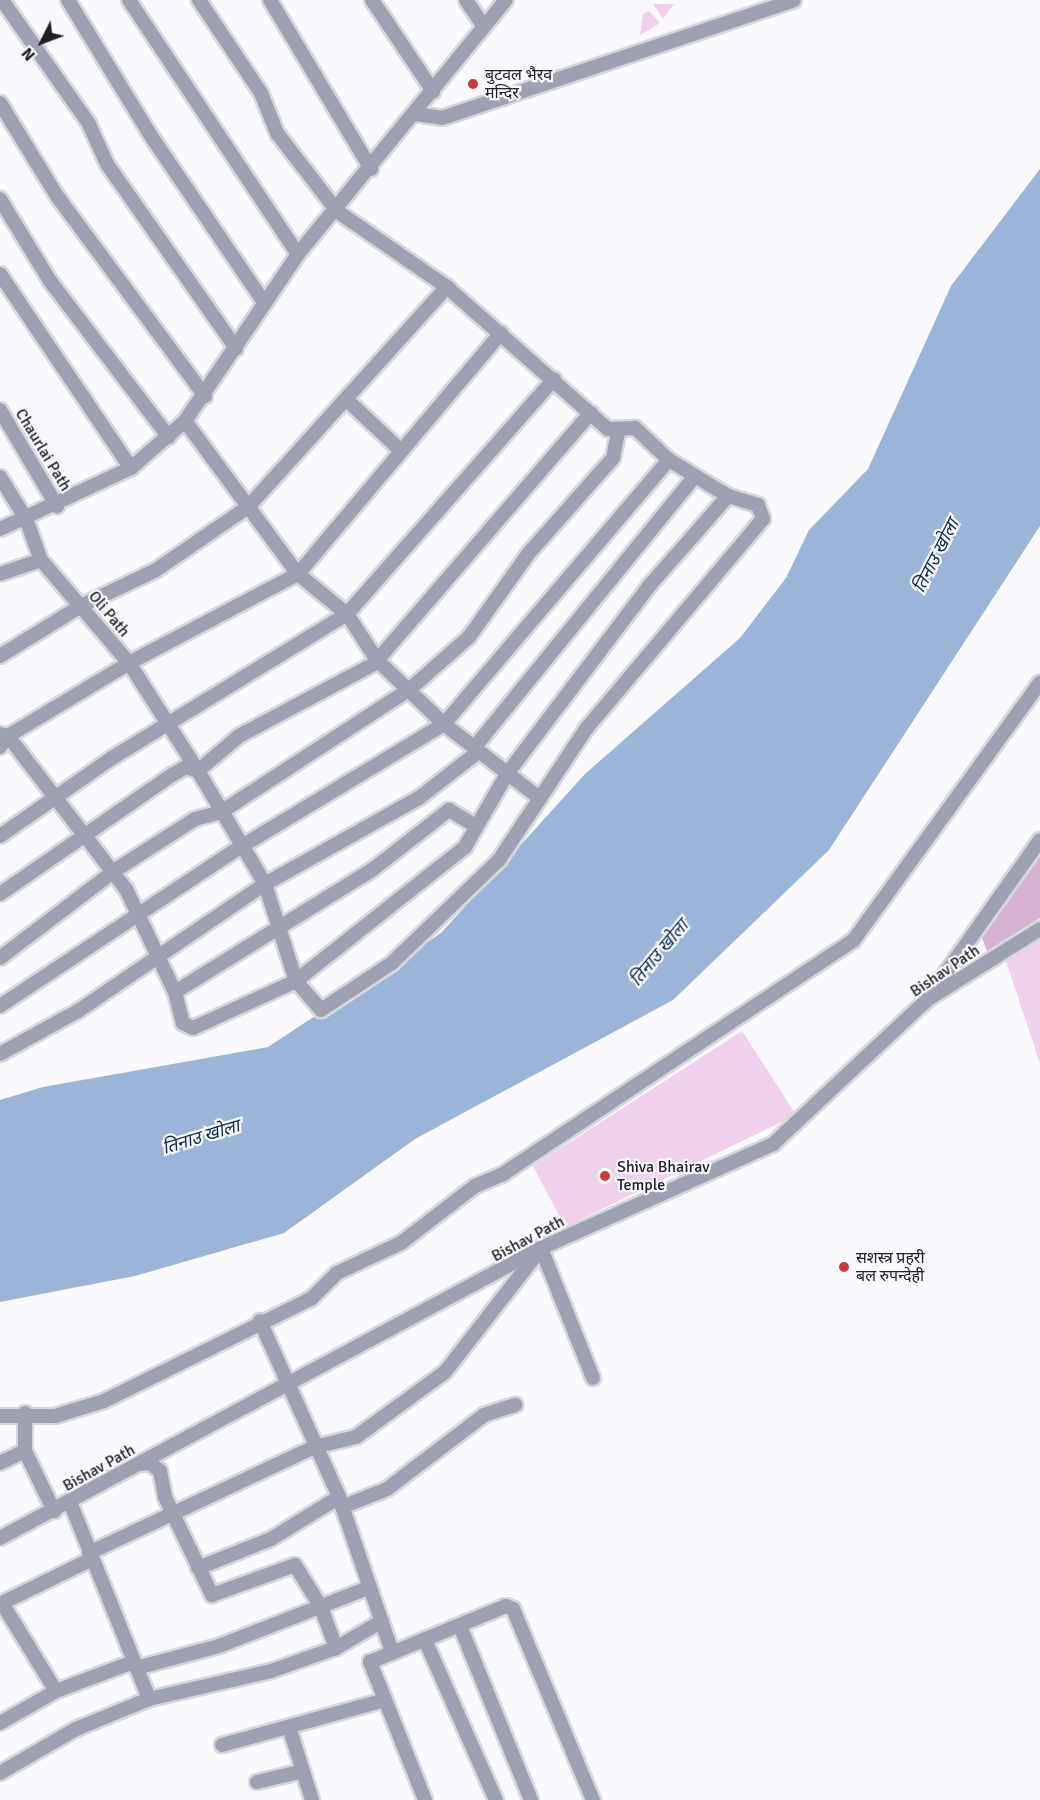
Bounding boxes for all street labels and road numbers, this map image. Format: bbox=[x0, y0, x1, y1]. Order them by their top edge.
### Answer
street label: Chaurlai Path bbox=[11, 405, 75, 495]
street label: Oli Path bbox=[84, 587, 134, 641]
street label: Bishav Path bbox=[907, 941, 983, 1001]
street label: Bishav Path bbox=[488, 1212, 568, 1266]
street label: Bishav Path bbox=[60, 1440, 138, 1496]

